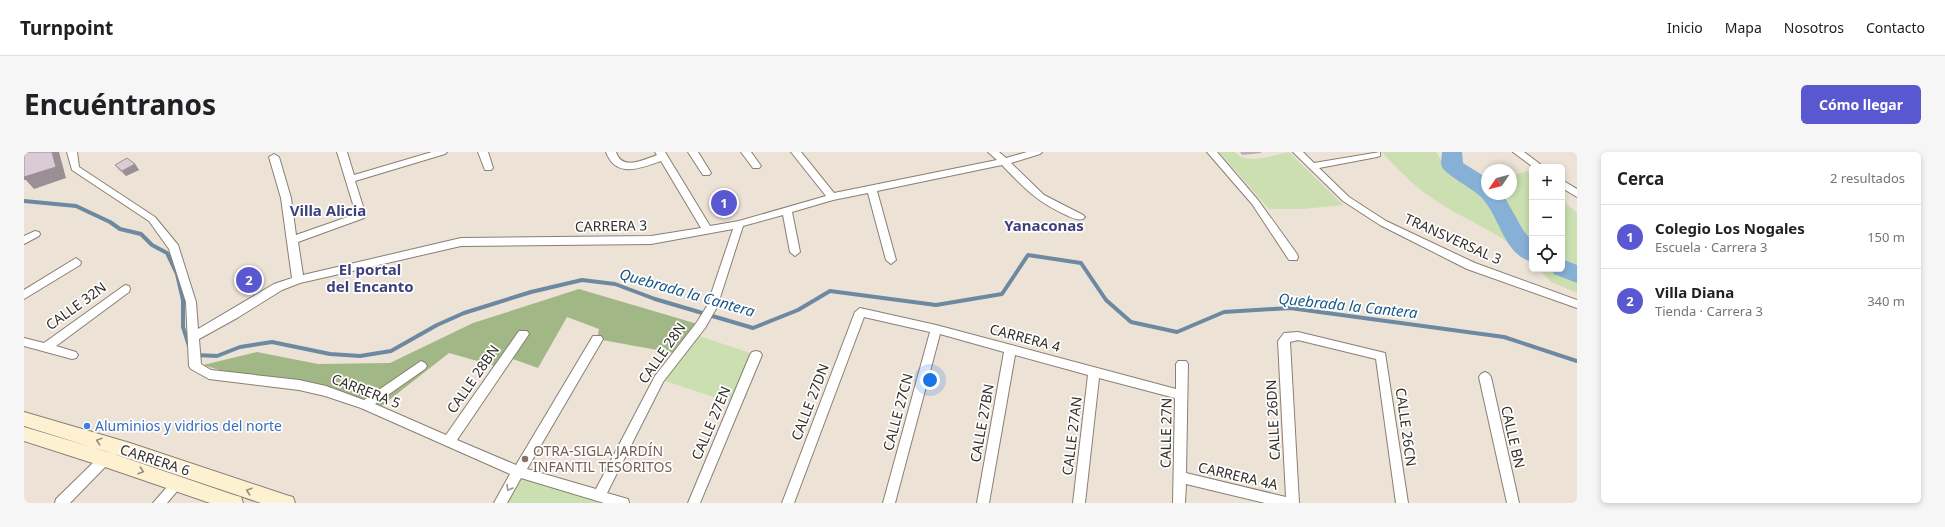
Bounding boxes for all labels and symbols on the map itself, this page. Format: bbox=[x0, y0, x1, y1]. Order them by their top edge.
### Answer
north arrow bbox=[1481, 164, 1517, 200]
pin: 1 bbox=[711, 188, 737, 218]
district label: Villa Alicia bbox=[290, 200, 366, 220]
street label: TRANSVERSAL 3 bbox=[1402, 209, 1505, 268]
street label: CARRERA 3 bbox=[575, 215, 647, 236]
district label: Yanaconas bbox=[1004, 215, 1084, 235]
district label: El portal del Encanto bbox=[326, 259, 414, 296]
water label: Quebrada la Cantera bbox=[617, 263, 758, 321]
pin: 2 bbox=[236, 265, 262, 295]
street label: CALLE 32N bbox=[42, 277, 110, 334]
water label: Quebrada la Cantera bbox=[1277, 288, 1419, 322]
street label: CALLE 28N bbox=[634, 318, 690, 387]
street label: CARRERA 4 bbox=[988, 319, 1063, 356]
street label: CALLE 28BN bbox=[442, 341, 503, 417]
street label: CALLE 27DN bbox=[786, 361, 833, 443]
street label: CARRERA 5 bbox=[329, 369, 403, 412]
your location bbox=[920, 370, 940, 390]
street label: CALLE 27CN bbox=[878, 371, 917, 453]
street label: CALLE 26DN bbox=[1261, 379, 1284, 461]
street label: CALLE 27BN bbox=[965, 382, 998, 464]
street label: CALLE 27EN bbox=[686, 383, 735, 463]
street label: CALLE 26CN bbox=[1392, 386, 1421, 468]
street label: CALLE 27AN bbox=[1057, 395, 1086, 477]
street label: CALLE 27N bbox=[1155, 398, 1176, 468]
street label: CALLE BN bbox=[1497, 404, 1530, 470]
place label: Aluminios y vidrios del norte bbox=[95, 416, 282, 435]
marker: Aluminios y vidrios del norte bbox=[82, 421, 92, 431]
one-way arrow bbox=[96, 437, 103, 446]
street label: CARRERA 6 bbox=[118, 439, 192, 480]
place label: OTRA-SIGLA JARDÍN INFANTIL TESORITOS bbox=[533, 441, 673, 476]
marker: OTRA-SIGLA JARDÍN INFANTIL TESORITOS bbox=[520, 454, 530, 464]
street label: CARRERA 4A bbox=[1196, 457, 1280, 494]
one-way arrow bbox=[138, 466, 145, 474]
one-way arrow bbox=[506, 484, 514, 491]
one-way arrow bbox=[246, 487, 253, 496]

